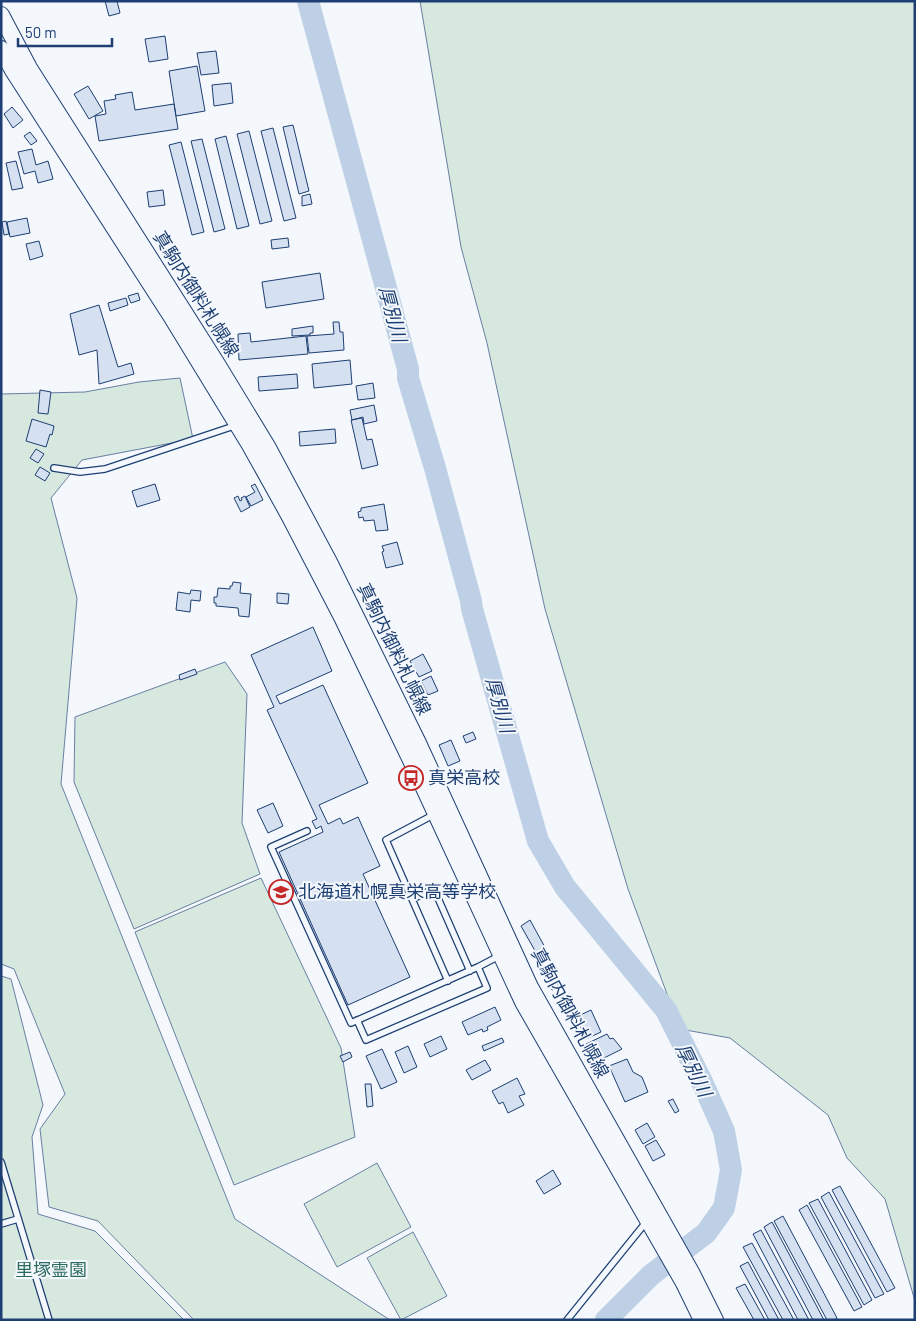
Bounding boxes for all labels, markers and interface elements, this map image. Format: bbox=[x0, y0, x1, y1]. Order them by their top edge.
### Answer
scale bar bbox=[18, 15, 111, 47]
text: 50 m bbox=[25, 23, 57, 41]
street label: 真駒内御料札幌線 bbox=[149, 227, 244, 360]
water label: 厚別川 bbox=[375, 283, 412, 346]
street label: 真駒内御料札幌線 bbox=[353, 579, 436, 718]
water label: 厚別川 bbox=[482, 674, 520, 737]
bus stop icon: 真栄高校 bbox=[398, 765, 424, 791]
place label: 真栄高校 bbox=[428, 766, 500, 788]
school or university icon: 北海道札幌真栄高等学校 bbox=[268, 879, 294, 905]
place label: 北海道札幌真栄高等学校 bbox=[298, 880, 496, 902]
street label: 真駒内御料札幌線 bbox=[527, 944, 614, 1081]
water label: 厚別川 bbox=[672, 1039, 718, 1102]
park label: 里塚霊園 bbox=[15, 1258, 87, 1280]

